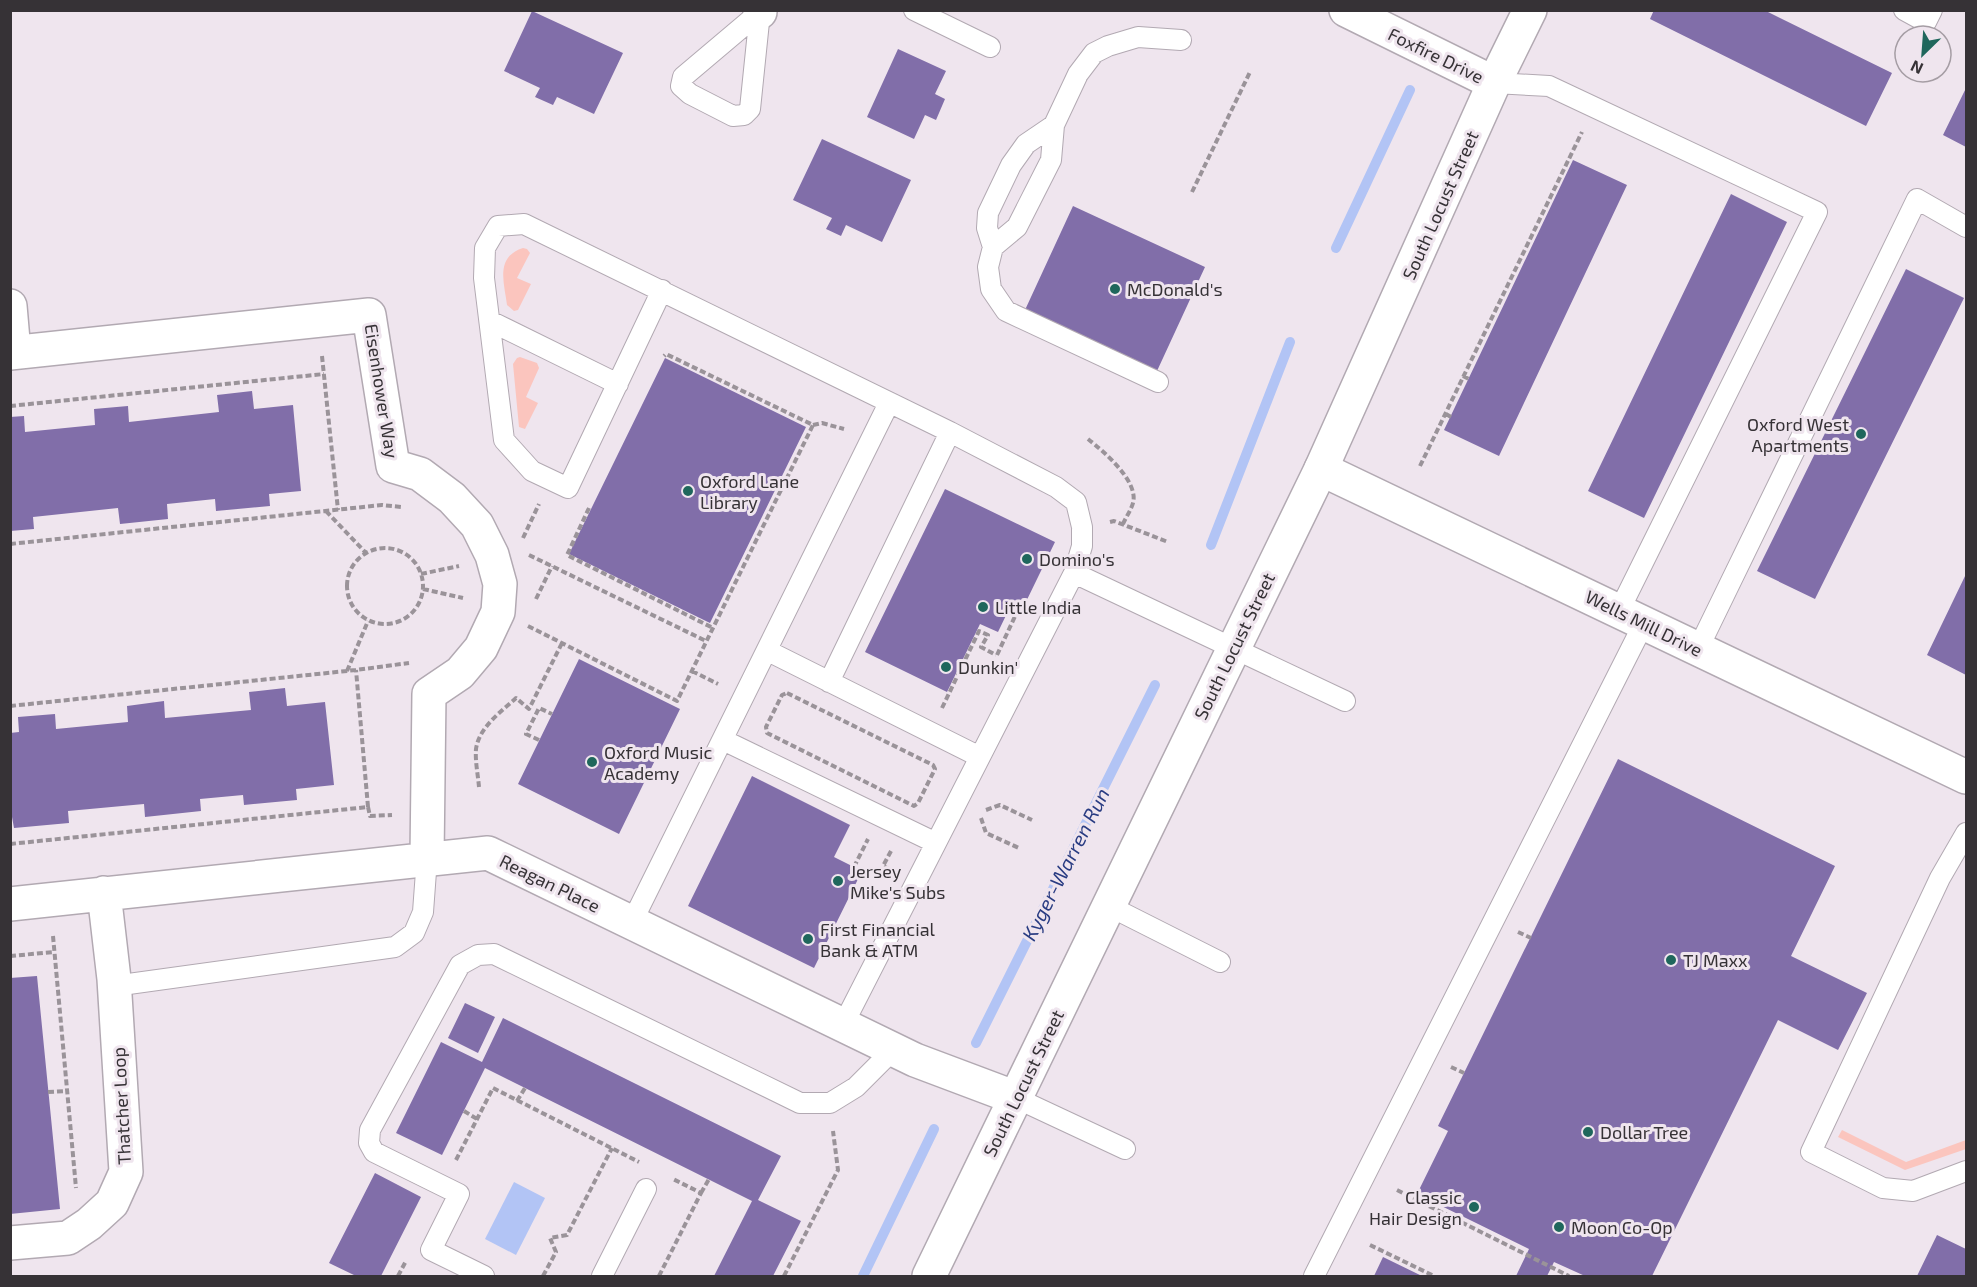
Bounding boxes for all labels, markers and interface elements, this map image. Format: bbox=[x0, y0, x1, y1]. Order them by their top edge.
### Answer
street label: Foxfire Drive bbox=[1385, 22, 1487, 88]
north arrow bbox=[1893, 24, 1953, 84]
text: N bbox=[1907, 57, 1926, 79]
street label: South Locust Street bbox=[1397, 127, 1483, 283]
place label: McDonald's bbox=[1127, 278, 1223, 300]
marker: McDonald's bbox=[1108, 282, 1122, 296]
street label: Eisenhower Way bbox=[361, 322, 404, 460]
place label: Oxford West Apartments bbox=[1747, 413, 1849, 456]
marker: Oxford West Apartments bbox=[1854, 427, 1868, 441]
place label: Oxford Lane Library bbox=[700, 470, 799, 513]
marker: Oxford Lane Library bbox=[681, 484, 695, 498]
place label: Domino's bbox=[1039, 548, 1115, 570]
marker: Domino's bbox=[1020, 552, 1034, 566]
street label: South Locust Street bbox=[1189, 569, 1279, 723]
street label: Wells Mill Drive bbox=[1582, 585, 1706, 661]
place label: Little India bbox=[995, 596, 1081, 618]
marker: Little India bbox=[976, 600, 990, 614]
place label: Dunkin' bbox=[958, 656, 1018, 678]
marker: Dunkin' bbox=[939, 660, 953, 674]
place label: Oxford Music Academy bbox=[604, 741, 712, 784]
marker: Oxford Music Academy bbox=[585, 755, 599, 769]
water label: Kyger-Warren Run bbox=[1016, 784, 1115, 945]
street label: Reagan Place bbox=[496, 849, 604, 917]
place label: Jersey Mike's Subs bbox=[850, 860, 945, 903]
marker: Jersey Mike's Subs bbox=[831, 874, 845, 888]
place label: First Financial Bank & ATM bbox=[820, 918, 936, 961]
marker: First Financial Bank & ATM bbox=[801, 932, 815, 946]
place label: TJ Maxx bbox=[1683, 949, 1748, 971]
marker: TJ Maxx bbox=[1664, 953, 1678, 967]
street label: South Locust Street bbox=[978, 1006, 1068, 1160]
street label: Thatcher Loop bbox=[107, 1047, 135, 1165]
place label: Dollar Tree bbox=[1600, 1121, 1688, 1143]
marker: Dollar Tree bbox=[1581, 1125, 1595, 1139]
place label: Classic Hair Design bbox=[1369, 1186, 1462, 1229]
marker: Classic Hair Design bbox=[1467, 1200, 1481, 1214]
place label: Moon Co-Op bbox=[1571, 1216, 1673, 1238]
marker: Moon Co-Op bbox=[1552, 1220, 1566, 1234]

